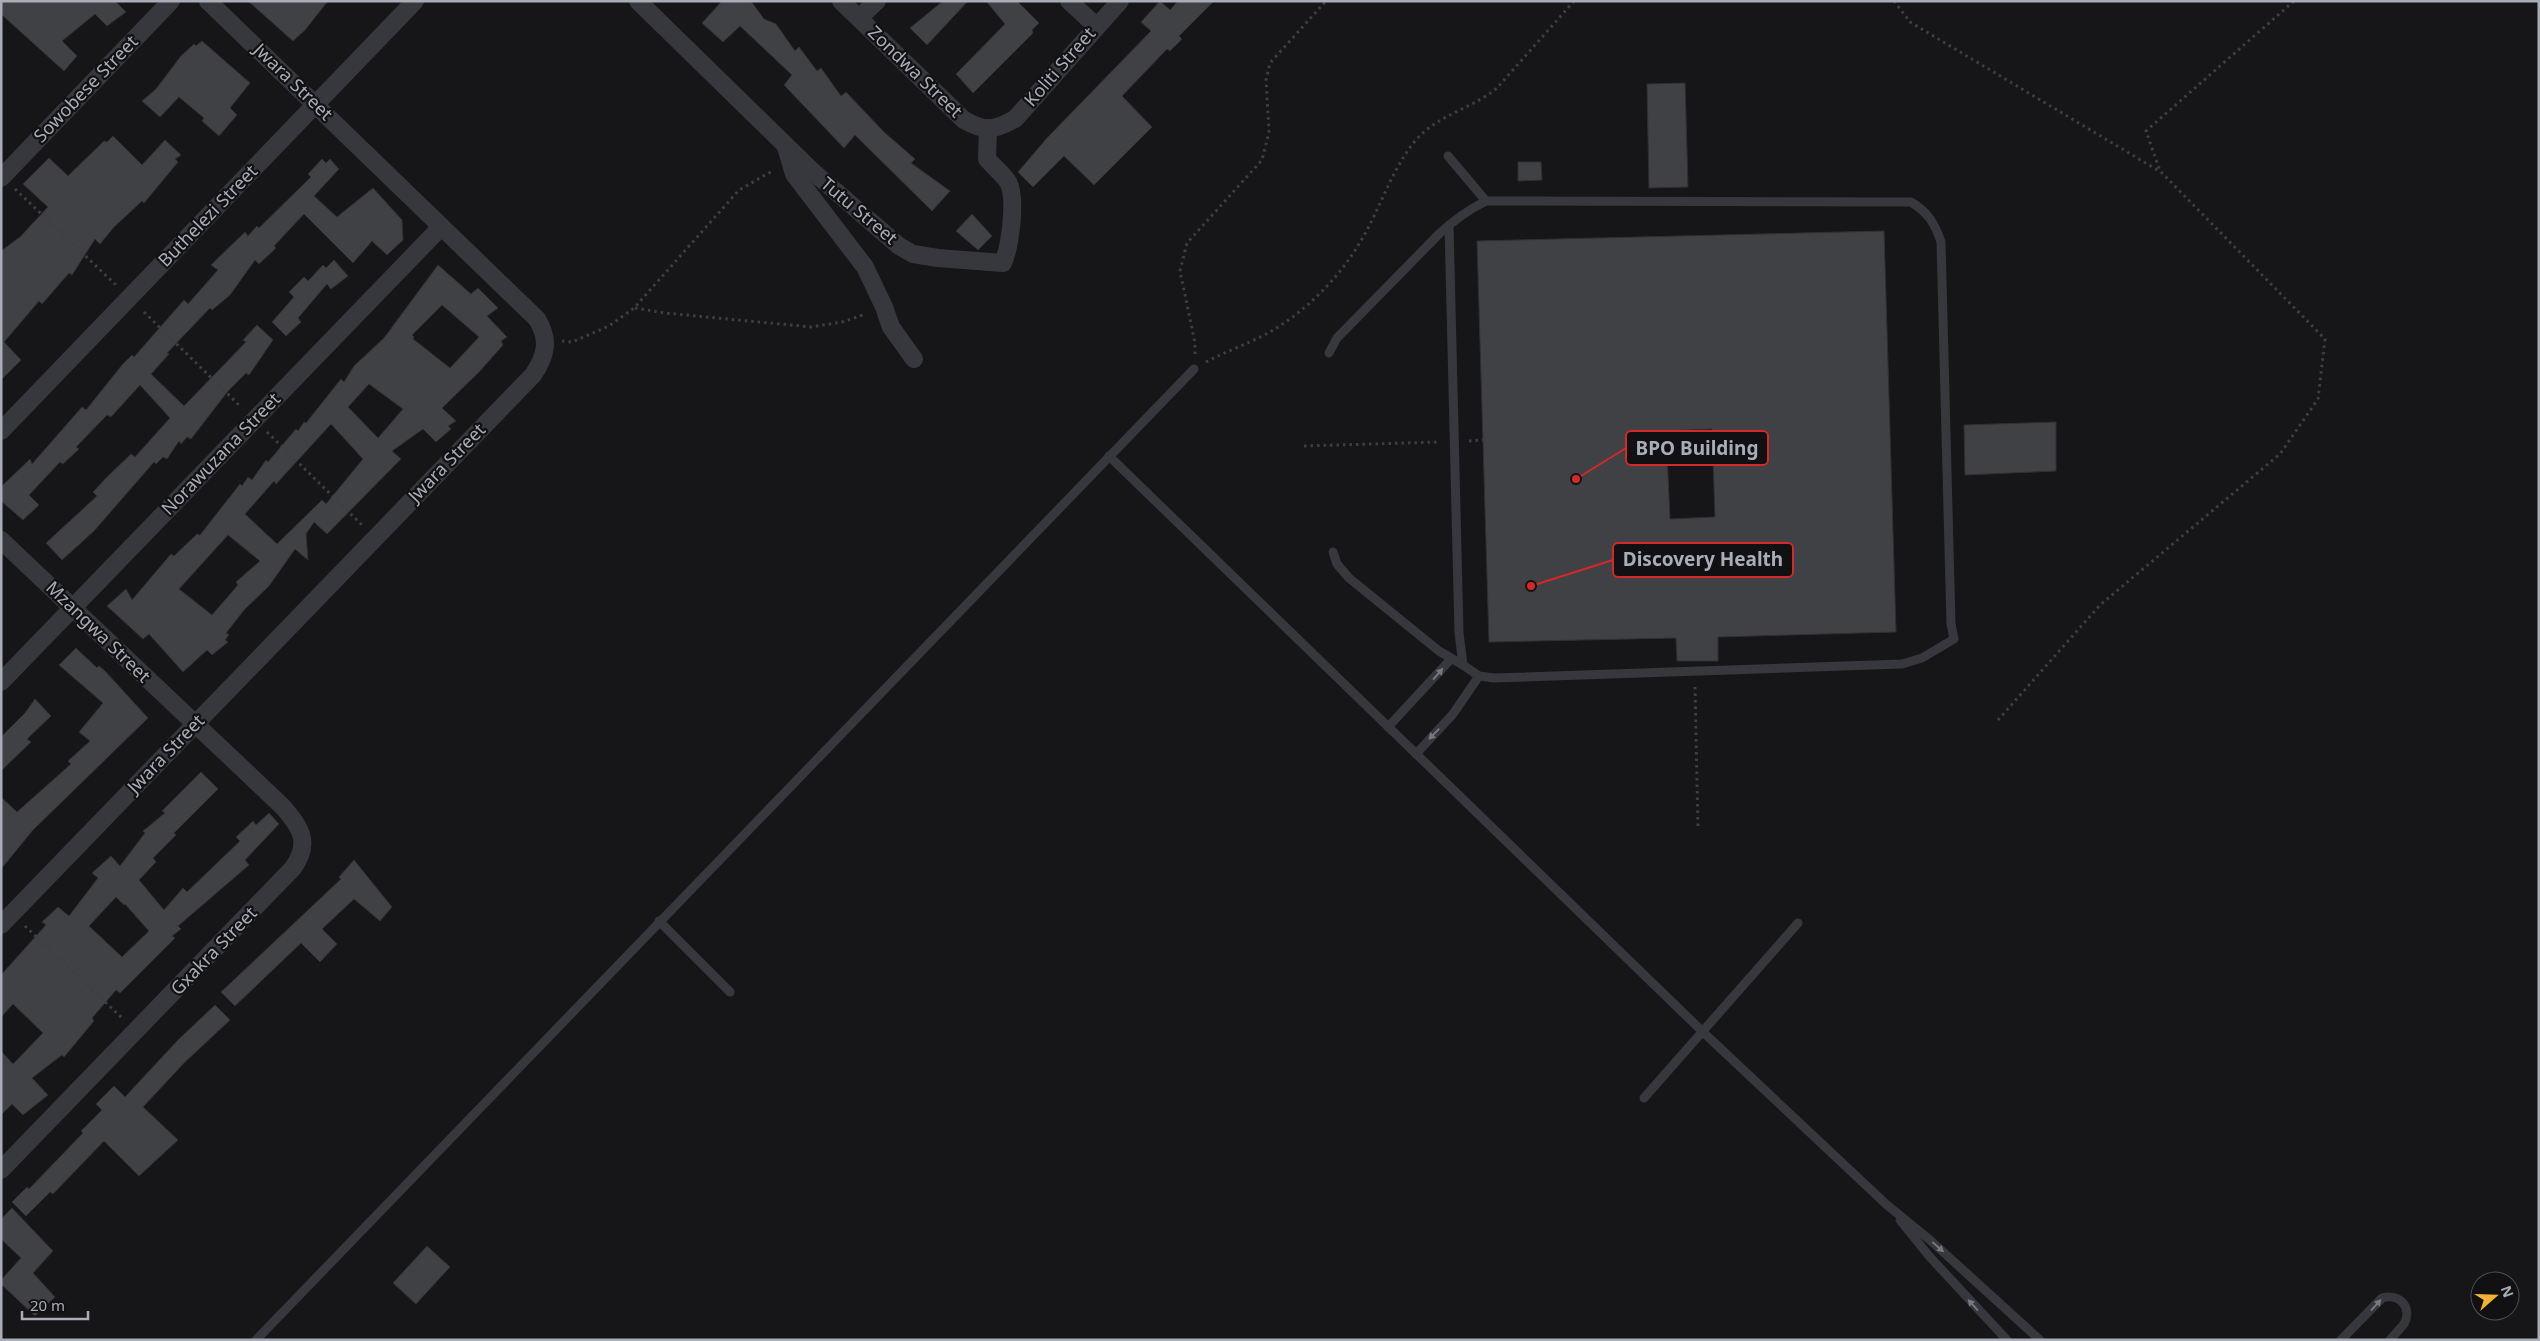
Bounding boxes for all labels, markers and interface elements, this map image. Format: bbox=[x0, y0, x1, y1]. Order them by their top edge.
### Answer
street label: Zondwa Street bbox=[863, 20, 968, 123]
street label: Koliti Street bbox=[1018, 21, 1101, 111]
street label: Sowobese Street bbox=[28, 29, 143, 147]
street label: Jwara Street bbox=[247, 36, 339, 125]
street label: Buthelezi Street bbox=[152, 159, 263, 272]
street label: Tutu Street bbox=[816, 171, 903, 250]
street label: Norawuzana Street bbox=[155, 386, 285, 520]
street label: Jwara Street bbox=[401, 417, 490, 509]
callout: BPO Building bbox=[1626, 431, 1768, 465]
text: BPO Building bbox=[1636, 435, 1758, 461]
callout: Discovery Health bbox=[1613, 543, 1793, 577]
text: Discovery Health bbox=[1623, 546, 1783, 572]
street label: Mzangwa Street bbox=[41, 575, 156, 688]
one-way arrow bbox=[1432, 669, 1444, 681]
street label: Jwara Street bbox=[120, 708, 209, 800]
one-way arrow bbox=[1428, 728, 1440, 740]
street label: Gxakra Street bbox=[165, 900, 262, 1000]
one-way arrow bbox=[1932, 1241, 1944, 1253]
north arrow bbox=[2470, 1271, 2520, 1321]
text: N bbox=[2497, 1283, 2519, 1300]
scale bar bbox=[22, 1288, 89, 1320]
text: 20 m bbox=[30, 1295, 65, 1315]
one-way arrow bbox=[1967, 1299, 1979, 1311]
one-way arrow bbox=[2370, 1299, 2382, 1311]

